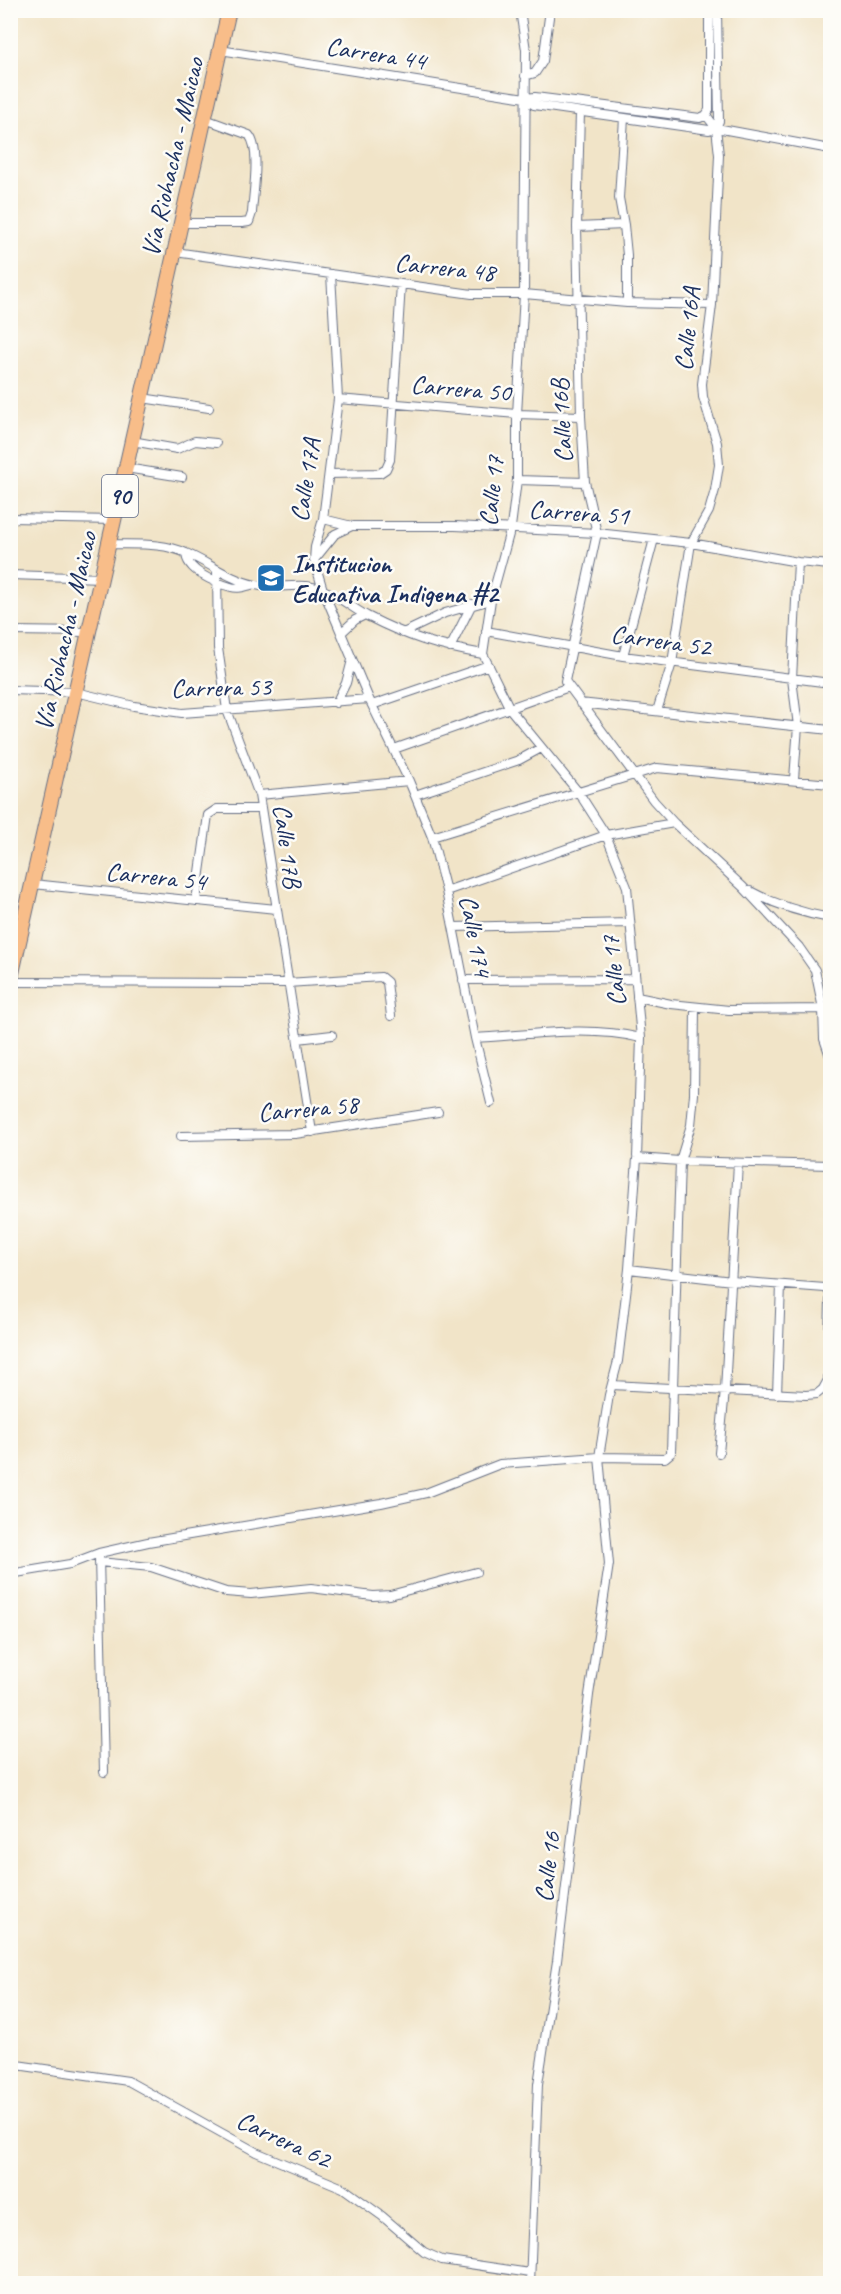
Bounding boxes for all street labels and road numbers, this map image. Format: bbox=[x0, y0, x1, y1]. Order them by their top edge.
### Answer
street label: Carrera 44 bbox=[324, 29, 430, 78]
street label: Vía Riohacha - Maicao bbox=[134, 53, 212, 260]
street label: Carrera 48 bbox=[393, 246, 499, 289]
street label: Calle 16A bbox=[667, 284, 708, 372]
street label: Carrera 50 bbox=[409, 368, 515, 410]
street label: Calle 16B bbox=[543, 377, 580, 464]
street label: Calle 17A bbox=[283, 434, 329, 524]
street label: Calle 17 bbox=[471, 453, 512, 528]
road number: 90 bbox=[102, 475, 138, 517]
street label: Carrera 51 bbox=[528, 493, 632, 533]
street label: Vía Riohacha - Maicao bbox=[27, 527, 105, 734]
street label: Carrera 52 bbox=[609, 617, 715, 664]
street label: Carrera 53 bbox=[170, 670, 274, 705]
street label: Calle 17B bbox=[265, 802, 310, 891]
street label: Carrera 54 bbox=[104, 855, 210, 898]
street label: Calle 174 bbox=[451, 893, 500, 982]
street label: Calle 17 bbox=[593, 933, 634, 1008]
street label: Carrera 58 bbox=[257, 1087, 362, 1129]
street label: Calle 16 bbox=[527, 1829, 568, 1904]
street label: Carrera 62 bbox=[231, 2103, 338, 2177]

